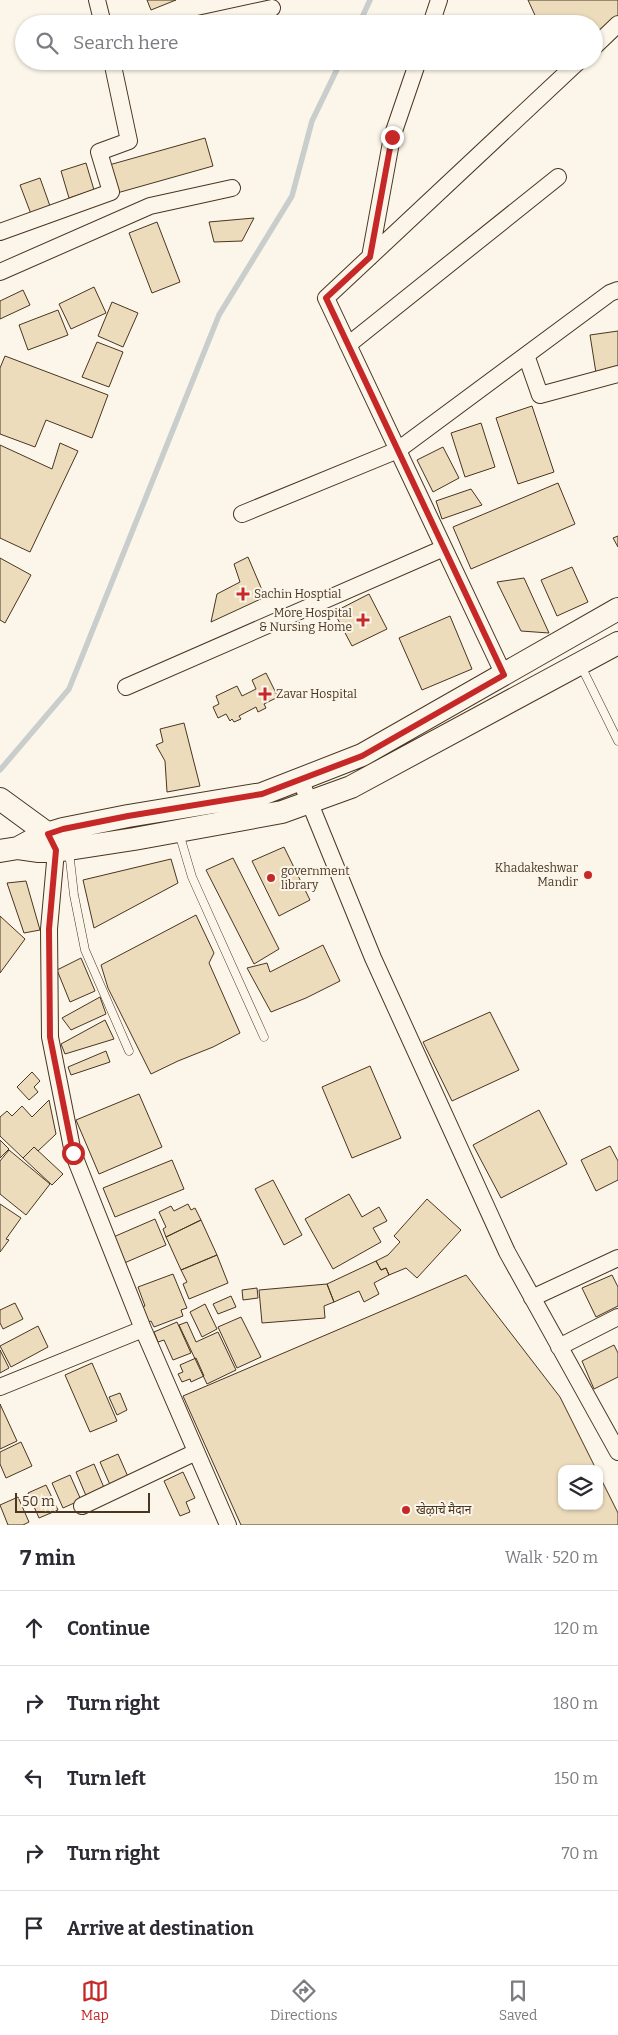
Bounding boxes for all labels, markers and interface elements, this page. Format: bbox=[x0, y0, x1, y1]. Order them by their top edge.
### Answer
search box bbox=[15, 15, 603, 70]
icon: search bbox=[33, 29, 61, 57]
text: Search here bbox=[73, 31, 178, 54]
route end bbox=[381, 126, 404, 149]
marker: Sachin Hosptial bbox=[236, 587, 250, 601]
place label: Sachin Hosptial bbox=[254, 587, 342, 601]
place label: More Hospital & Nursing Home bbox=[259, 606, 353, 634]
marker: More Hospital & Nursing Home bbox=[356, 613, 370, 627]
marker: Zavar Hospital bbox=[258, 687, 272, 701]
place label: Zavar Hospital bbox=[276, 687, 358, 701]
place label: Khadakeshwar Mandir bbox=[495, 861, 579, 889]
place label: government library bbox=[281, 864, 350, 892]
marker: Khadakeshwar Mandir bbox=[582, 869, 594, 881]
marker: government library bbox=[265, 872, 277, 884]
route start bbox=[62, 1142, 85, 1165]
map controls bbox=[558, 1465, 603, 1510]
button: layers bbox=[558, 1465, 603, 1510]
scale bar bbox=[15, 1490, 150, 1513]
text: 50 m bbox=[22, 1493, 55, 1510]
place label: खेऴाचे मैदान bbox=[416, 1502, 472, 1517]
marker: खेऴाचे मैदान bbox=[400, 1504, 412, 1516]
text: 7 min bbox=[20, 1545, 75, 1571]
text: Walk · 520 m bbox=[505, 1548, 598, 1567]
icon: ahead bbox=[20, 1614, 48, 1642]
text: Continue bbox=[67, 1617, 150, 1640]
text: 120 m bbox=[554, 1619, 598, 1638]
icon: right bbox=[20, 1689, 48, 1717]
text: Turn right bbox=[67, 1692, 160, 1715]
text: 180 m bbox=[553, 1694, 598, 1713]
icon: left bbox=[20, 1764, 48, 1792]
text: Turn left bbox=[67, 1767, 146, 1790]
text: 150 m bbox=[554, 1769, 598, 1788]
icon: right bbox=[20, 1839, 48, 1867]
text: Turn right bbox=[67, 1842, 160, 1865]
text: 70 m bbox=[562, 1844, 598, 1863]
icon: arrive bbox=[20, 1914, 48, 1942]
text: Arrive at destination bbox=[67, 1917, 254, 1940]
tab: Map bbox=[81, 1977, 109, 2024]
tab: Directions bbox=[270, 1977, 338, 2024]
tab: Saved bbox=[499, 1977, 537, 2024]

